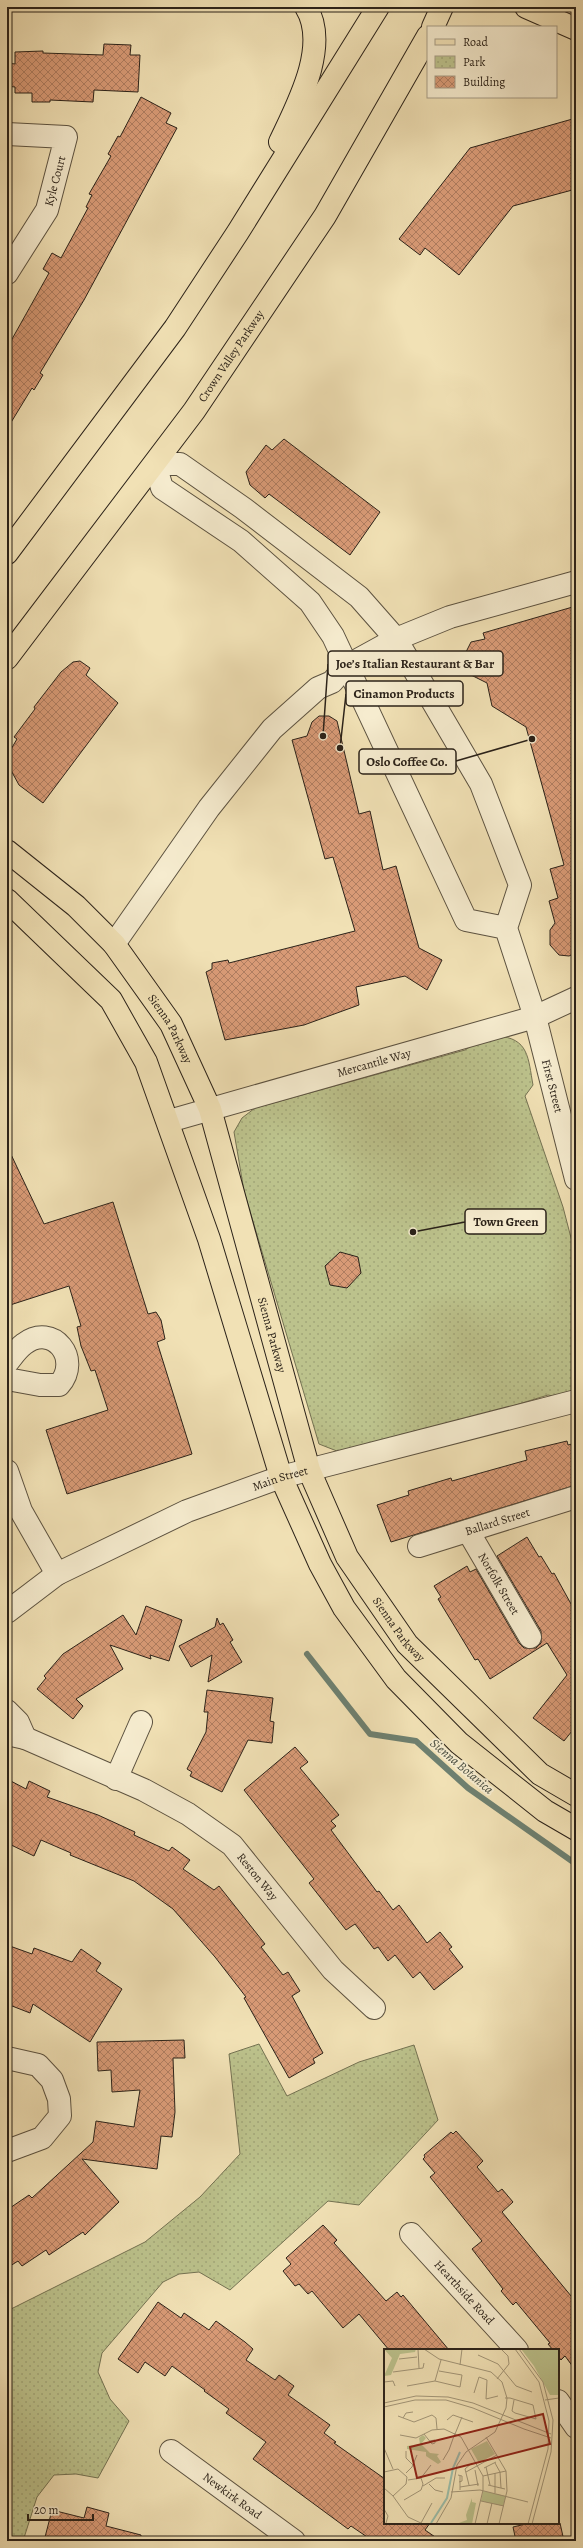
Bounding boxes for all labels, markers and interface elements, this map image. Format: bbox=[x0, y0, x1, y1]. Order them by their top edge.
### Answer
legend bbox=[427, 26, 557, 98]
text: Road bbox=[463, 34, 489, 50]
text: Park bbox=[463, 54, 486, 70]
text: Building bbox=[463, 74, 505, 90]
street label: Kyle Court bbox=[41, 154, 69, 208]
street label: Crown Valley Parkway bbox=[194, 306, 268, 405]
callout: Joe’s Italian Restaurant & Bar bbox=[328, 651, 503, 676]
text: Joe’s Italian Restaurant & Bar bbox=[336, 655, 495, 672]
callout: Cinamon Products bbox=[346, 681, 463, 706]
text: Cinamon Products bbox=[353, 685, 455, 702]
callout: Oslo Coffee Co. bbox=[359, 749, 456, 774]
text: Oslo Coffee Co. bbox=[366, 753, 448, 770]
street label: Sienna Parkway bbox=[144, 991, 196, 1067]
street label: Mercantile Way bbox=[335, 1045, 413, 1081]
street label: First Street bbox=[538, 1057, 567, 1114]
callout: Town Green bbox=[465, 1209, 546, 1234]
text: Town Green bbox=[473, 1213, 539, 1230]
street label: Sienna Parkway bbox=[254, 1295, 290, 1375]
street label: Main Street bbox=[250, 1462, 310, 1495]
street label: Ballard Street bbox=[463, 1504, 532, 1539]
street label: Norfolk Street bbox=[474, 1550, 523, 1618]
street label: Sienna Parkway bbox=[369, 1594, 429, 1666]
water label: Sienna Botanica bbox=[427, 1734, 497, 1798]
street label: Reston Way bbox=[233, 1849, 282, 1904]
street label: Hearthside Road bbox=[431, 2257, 498, 2328]
inset map bbox=[384, 2349, 559, 2524]
street label: Newkirk Road bbox=[200, 2469, 266, 2523]
scale bar bbox=[28, 2496, 93, 2522]
text: 20 m bbox=[34, 2502, 58, 2518]

